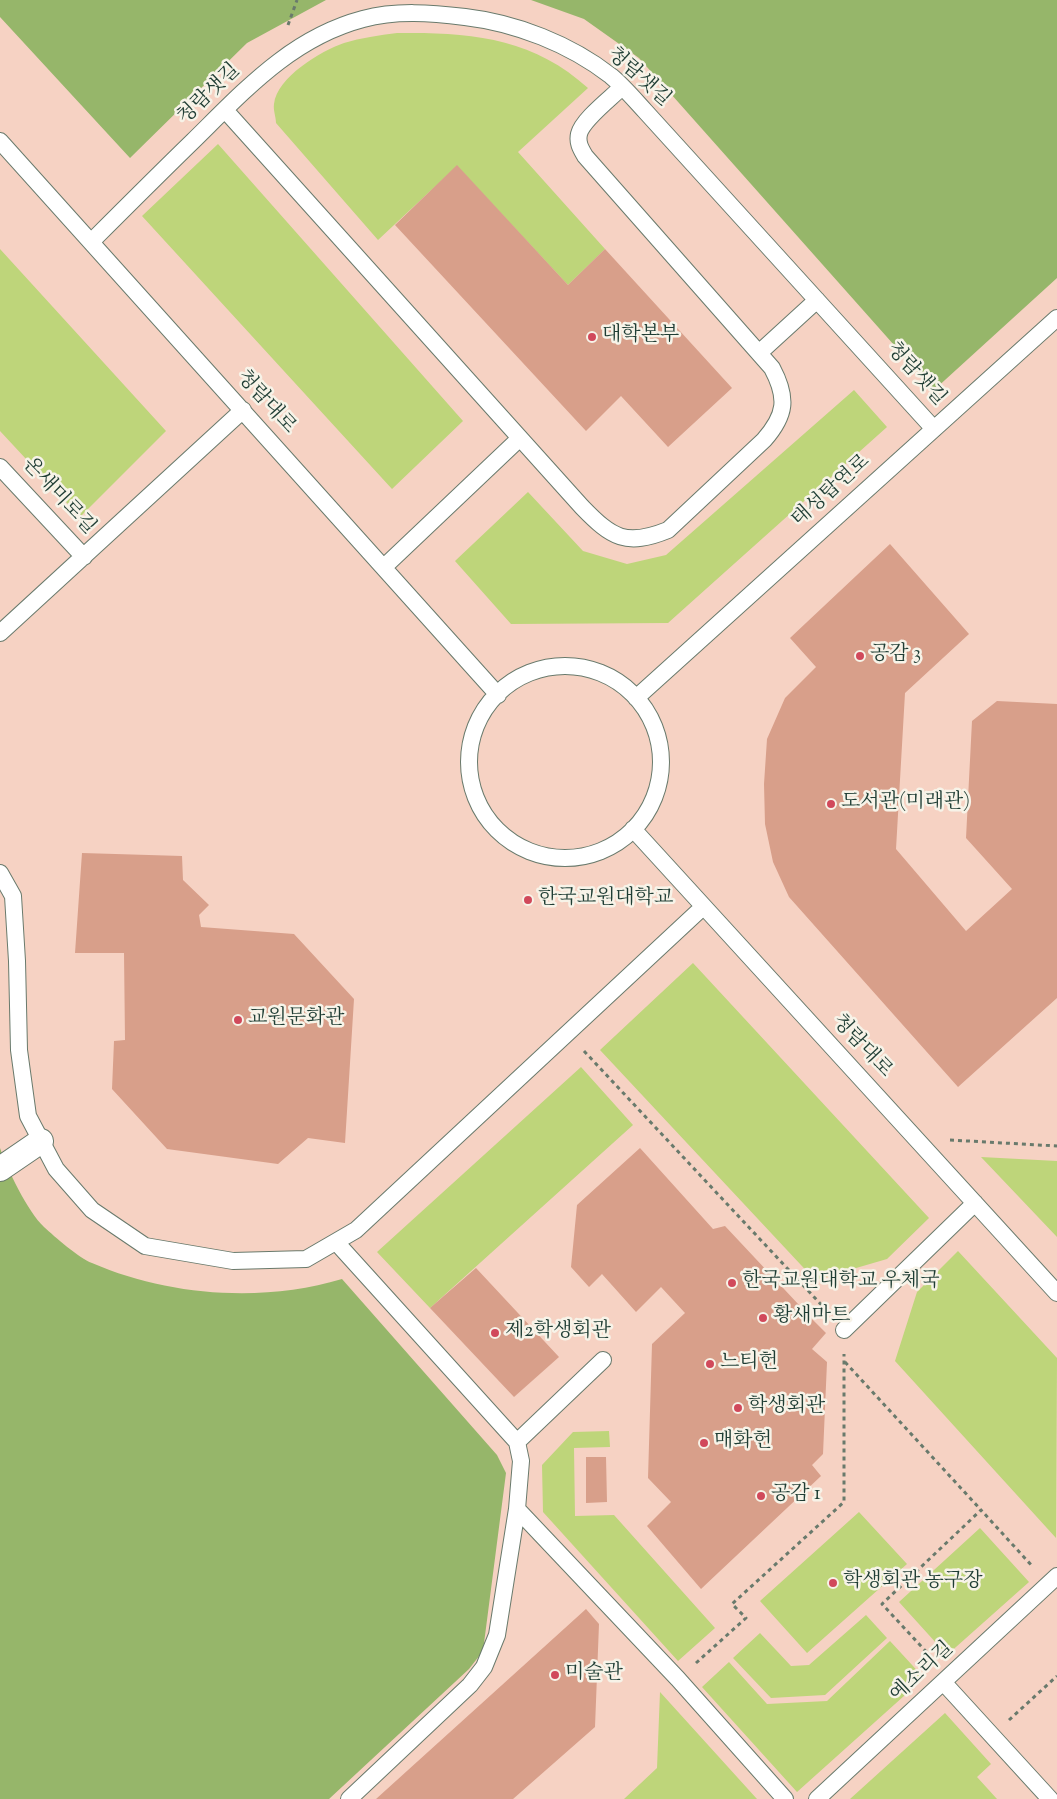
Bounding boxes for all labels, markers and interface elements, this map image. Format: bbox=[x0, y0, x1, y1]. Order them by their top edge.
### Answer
street label: 청람샛길 bbox=[601, 43, 675, 113]
street label: 청람샛길 bbox=[174, 60, 246, 130]
place label: 대학본부 bbox=[602, 325, 679, 349]
marker: 대학본부 bbox=[586, 331, 598, 343]
street label: 청람샛길 bbox=[880, 338, 950, 412]
street label: 청람대로 bbox=[230, 366, 300, 440]
street label: 태성탑연로 bbox=[788, 451, 876, 533]
street label: 온새미로길 bbox=[16, 453, 100, 541]
place label: 공감 3 bbox=[870, 644, 921, 668]
marker: 공감 3 bbox=[854, 650, 866, 662]
place label: 도서관(미래관) bbox=[841, 792, 970, 816]
marker: 도서관(미래관) bbox=[825, 798, 837, 810]
place label: 한국교원대학교 bbox=[538, 888, 673, 912]
marker: 한국교원대학교 bbox=[522, 894, 534, 906]
place label: 교원문화관 bbox=[248, 1008, 345, 1032]
street label: 청람대로 bbox=[826, 1011, 896, 1083]
marker: 교원문화관 bbox=[232, 1014, 244, 1026]
place label: 한국교원대학교 우체국 bbox=[742, 1271, 939, 1295]
marker: 한국교원대학교 우체국 bbox=[726, 1277, 738, 1289]
place label: 황새마트 bbox=[773, 1306, 850, 1330]
marker: 황새마트 bbox=[757, 1312, 769, 1324]
place label: 제2학생회관 bbox=[505, 1321, 611, 1345]
marker: 제2학생회관 bbox=[489, 1327, 501, 1339]
place label: 느티헌 bbox=[720, 1352, 778, 1376]
marker: 느티헌 bbox=[704, 1358, 716, 1370]
place label: 학생회관 bbox=[748, 1396, 825, 1420]
marker: 학생회관 bbox=[732, 1402, 744, 1414]
place label: 매화헌 bbox=[714, 1431, 772, 1455]
marker: 매화헌 bbox=[698, 1437, 710, 1449]
place label: 공감 1 bbox=[771, 1484, 821, 1508]
marker: 공감 1 bbox=[755, 1490, 767, 1502]
place label: 학생회관 농구장 bbox=[843, 1571, 982, 1595]
marker: 학생회관 농구장 bbox=[827, 1577, 839, 1589]
street label: 예소리길 bbox=[887, 1638, 959, 1708]
place label: 미술관 bbox=[565, 1663, 623, 1687]
marker: 미술관 bbox=[549, 1669, 561, 1681]

